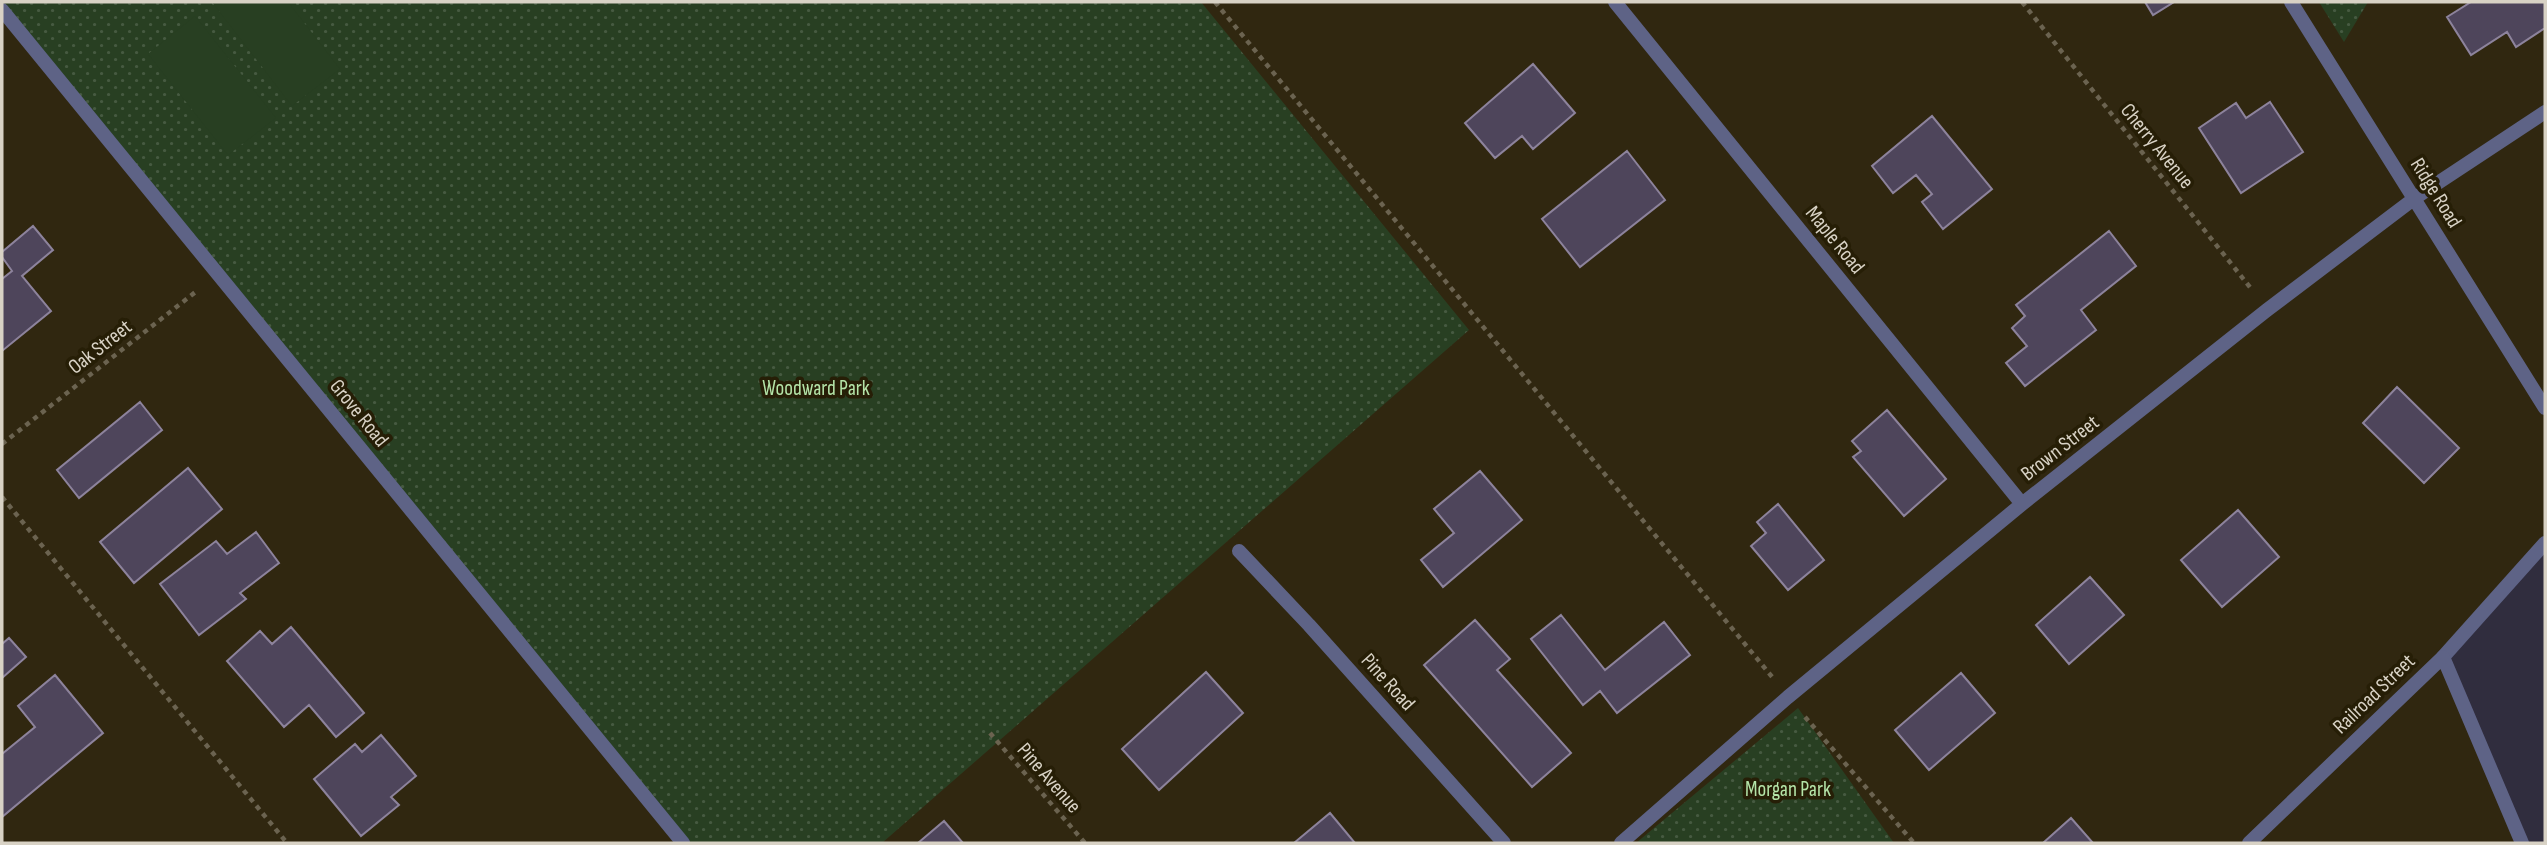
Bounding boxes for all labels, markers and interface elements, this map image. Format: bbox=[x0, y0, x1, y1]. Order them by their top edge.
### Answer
street label: Cherry Avenue bbox=[2115, 98, 2199, 194]
street label: Ridge Road bbox=[2405, 154, 2467, 232]
street label: Maple Road bbox=[1800, 201, 1870, 279]
street label: Oak Street bbox=[63, 314, 137, 380]
street label: Grove Road bbox=[324, 374, 394, 452]
park label: Woodward Park bbox=[762, 376, 870, 401]
street label: Brown Street bbox=[2016, 410, 2104, 486]
street label: Pine Road bbox=[1356, 648, 1420, 716]
street label: Railroad Street bbox=[2328, 649, 2420, 739]
street label: Pine Avenue bbox=[1012, 738, 1086, 818]
park label: Morgan Park bbox=[1745, 777, 1831, 802]

